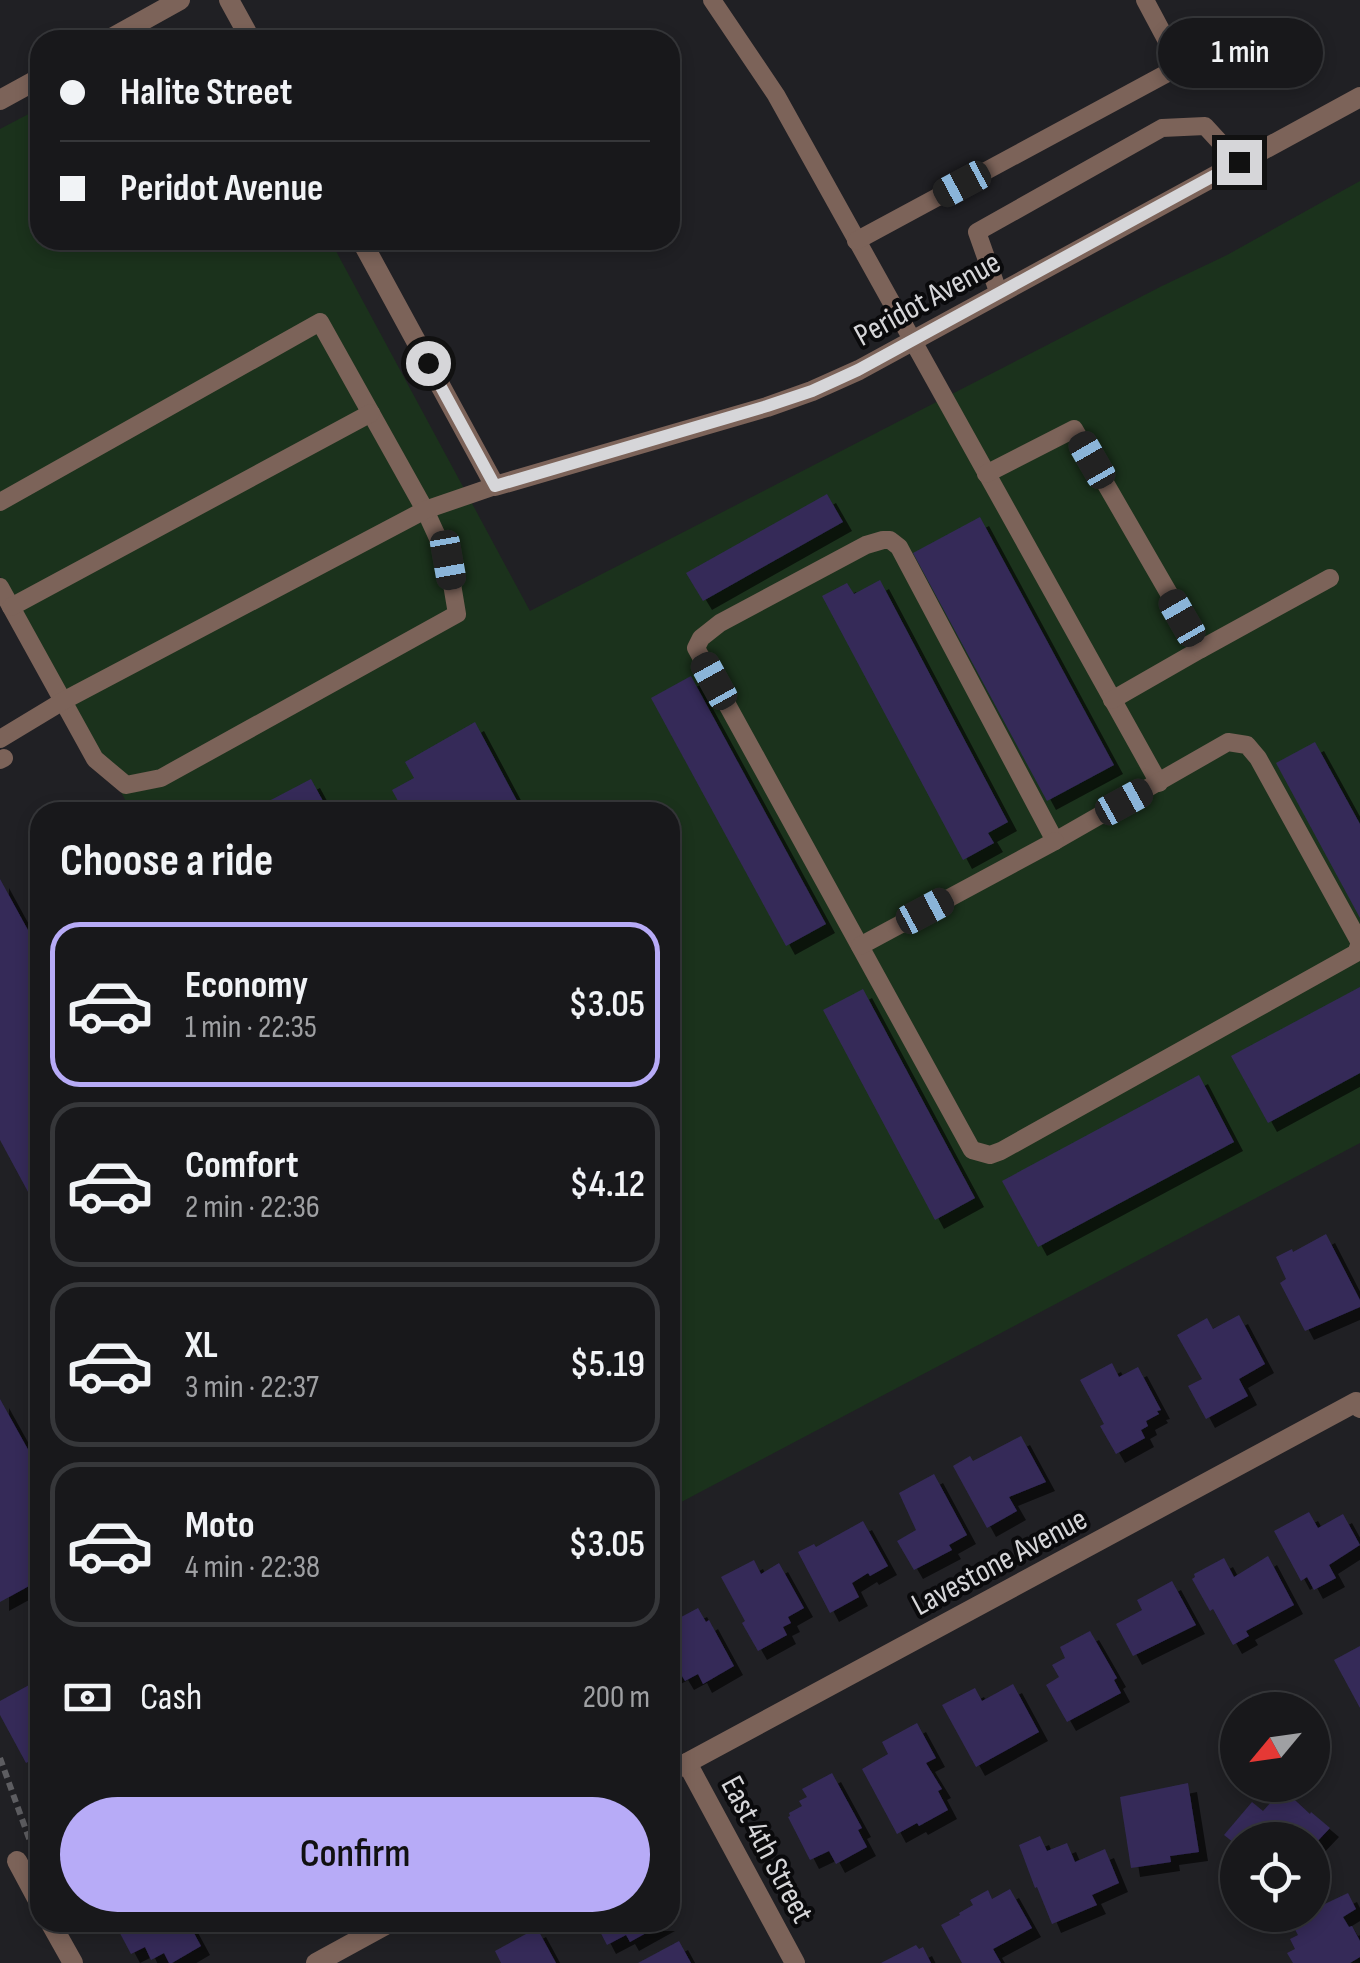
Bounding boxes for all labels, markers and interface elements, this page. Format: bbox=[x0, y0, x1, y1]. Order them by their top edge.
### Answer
callout: 1 min bbox=[1156, 17, 1322, 87]
text: 1 min bbox=[1211, 33, 1270, 72]
text: Halite Street bbox=[120, 70, 292, 115]
route end bbox=[1217, 140, 1262, 185]
car bbox=[928, 157, 996, 211]
text: Peridot Avenue bbox=[120, 166, 323, 211]
street label: Peridot Avenue bbox=[848, 243, 1008, 355]
route start bbox=[406, 341, 451, 386]
car bbox=[1064, 427, 1120, 493]
car bbox=[428, 528, 468, 592]
car bbox=[1154, 585, 1210, 651]
car bbox=[686, 647, 742, 715]
car bbox=[1090, 774, 1158, 830]
text: Choose a ride bbox=[60, 834, 273, 889]
car bbox=[891, 884, 959, 938]
icon: car bbox=[65, 960, 155, 1050]
text: Economy bbox=[185, 963, 308, 1008]
text: $3.05 bbox=[568, 982, 645, 1027]
text: 1 min · 22:35 bbox=[185, 1008, 317, 1047]
icon: car bbox=[65, 1140, 155, 1230]
text: Comfort bbox=[185, 1143, 299, 1188]
text: $4.12 bbox=[570, 1162, 645, 1207]
text: 2 min · 22:36 bbox=[185, 1188, 320, 1227]
icon: car bbox=[65, 1320, 155, 1410]
text: XL bbox=[185, 1323, 218, 1368]
text: $5.19 bbox=[570, 1342, 645, 1387]
text: 3 min · 22:37 bbox=[185, 1368, 319, 1407]
icon: car bbox=[65, 1500, 155, 1590]
street label: Lavestone Avenue bbox=[905, 1500, 1094, 1625]
text: Moto bbox=[185, 1503, 255, 1548]
text: $3.05 bbox=[568, 1522, 645, 1567]
text: 4 min · 22:38 bbox=[185, 1548, 320, 1587]
icon: cash bbox=[60, 1670, 115, 1725]
text: Cash bbox=[140, 1675, 202, 1720]
text: 200 m bbox=[583, 1678, 650, 1717]
north arrow bbox=[1220, 1692, 1330, 1802]
map controls bbox=[1220, 1692, 1330, 1932]
street label: East 4th Street bbox=[712, 1770, 822, 1930]
button: Confirm bbox=[60, 1797, 650, 1912]
button: locate bbox=[1220, 1822, 1330, 1932]

